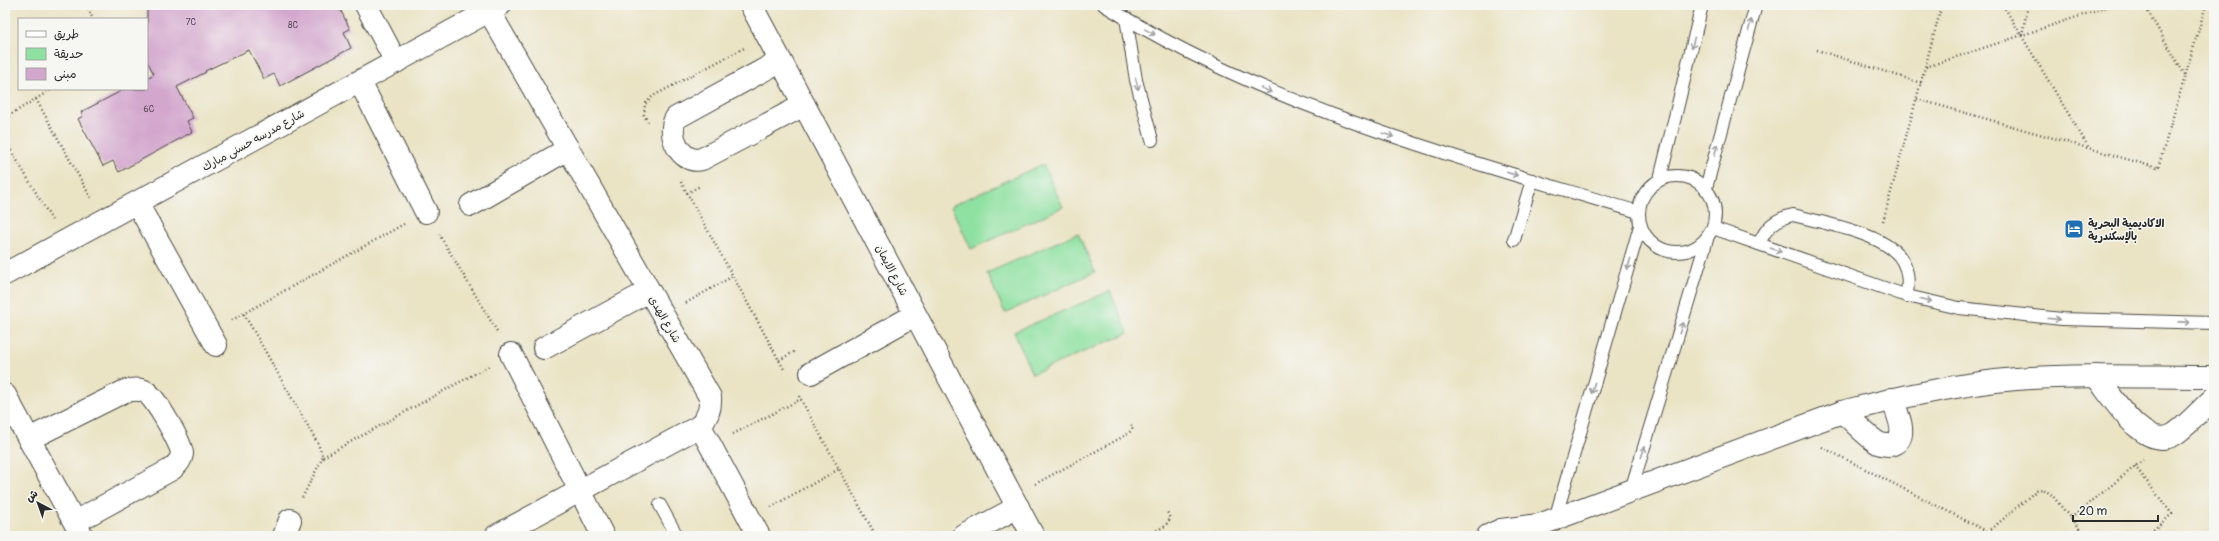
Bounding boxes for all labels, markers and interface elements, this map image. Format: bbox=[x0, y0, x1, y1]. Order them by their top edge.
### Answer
house number: 7C bbox=[186, 17, 197, 28]
legend bbox=[18, 18, 148, 90]
one-way arrow bbox=[1747, 19, 1754, 32]
house number: 8C bbox=[288, 20, 298, 31]
text: طريق bbox=[54, 27, 79, 42]
one-way arrow bbox=[1144, 28, 1156, 36]
one-way arrow bbox=[1689, 36, 1696, 49]
text: حديقة bbox=[54, 47, 83, 62]
text: مبنى bbox=[54, 67, 77, 82]
one-way arrow bbox=[1134, 78, 1141, 91]
one-way arrow bbox=[1260, 86, 1272, 94]
house number: 6C bbox=[144, 104, 155, 115]
street label: شارع مدرسه حسنى مبارك bbox=[200, 107, 308, 176]
one-way arrow bbox=[1381, 132, 1394, 139]
one-way arrow bbox=[1713, 144, 1720, 157]
one-way arrow bbox=[1505, 171, 1518, 178]
place label: الاكاديمية البحرية بالإسكندرية bbox=[2088, 217, 2165, 244]
hotel icon: الاكاديمية البحرية بالإسكندرية bbox=[2063, 218, 2085, 240]
street label: شارع الايمان bbox=[871, 243, 910, 299]
one-way arrow bbox=[1769, 247, 1782, 254]
one-way arrow bbox=[1625, 257, 1632, 270]
street label: شارع الهدى bbox=[644, 293, 683, 346]
one-way arrow bbox=[1919, 297, 1932, 304]
one-way arrow bbox=[2047, 315, 2060, 322]
one-way arrow bbox=[2177, 318, 2190, 326]
one-way arrow bbox=[1678, 322, 1685, 335]
one-way arrow bbox=[1589, 382, 1596, 395]
one-way arrow bbox=[1640, 446, 1647, 459]
north arrow bbox=[18, 483, 58, 523]
text: ش bbox=[23, 487, 41, 505]
scale bar bbox=[2073, 497, 2158, 523]
text: 20 m bbox=[2079, 504, 2108, 519]

